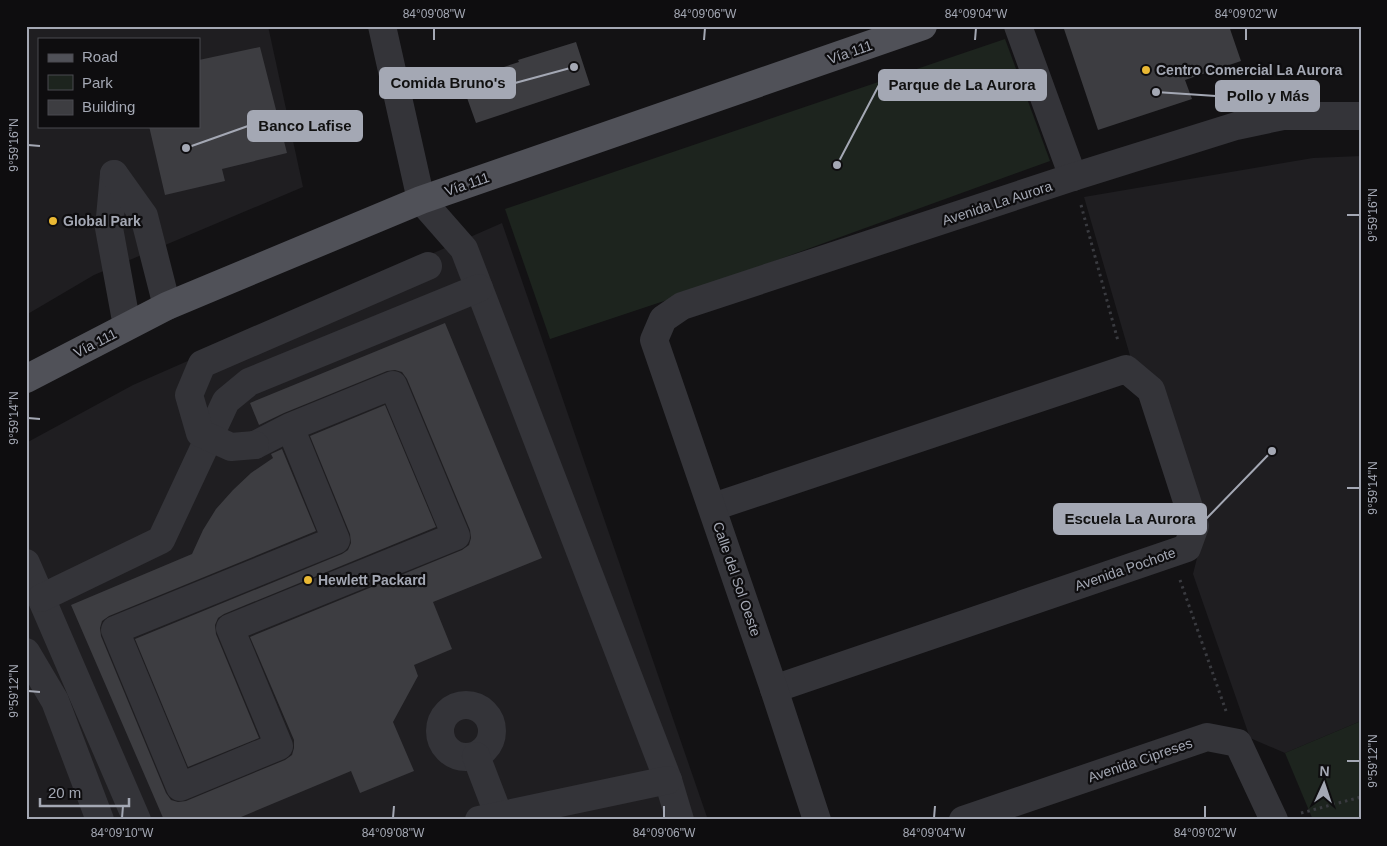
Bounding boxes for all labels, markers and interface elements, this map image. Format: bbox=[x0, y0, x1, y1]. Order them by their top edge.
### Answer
text: 84°09'08"W bbox=[403, 7, 466, 21]
text: 84°09'06"W bbox=[674, 7, 737, 21]
text: 84°09'04"W bbox=[945, 7, 1008, 21]
text: 84°09'02"W bbox=[1215, 7, 1278, 21]
street label: Vía 111 bbox=[826, 37, 875, 67]
legend bbox=[38, 38, 200, 128]
text: Road bbox=[82, 48, 118, 65]
place label: Centro Comercial La Aurora bbox=[1156, 62, 1342, 78]
marker: Centro Comercial La Aurora bbox=[1140, 64, 1152, 76]
callout: Comida Bruno's bbox=[380, 68, 515, 98]
callout: Parque de La Aurora bbox=[879, 70, 1046, 100]
text: Park bbox=[82, 74, 113, 91]
text: Comida Bruno's bbox=[390, 74, 506, 91]
text: Parque de La Aurora bbox=[889, 76, 1036, 93]
callout: Pollo y Más bbox=[1216, 81, 1319, 111]
text: Pollo y Más bbox=[1227, 87, 1309, 104]
text: Building bbox=[82, 98, 135, 115]
callout: Banco Lafise bbox=[248, 111, 362, 141]
text: Banco Lafise bbox=[258, 117, 352, 134]
text: 9°59'16"N bbox=[7, 118, 21, 172]
street label: Vía 111 bbox=[443, 169, 492, 199]
street label: Avenida La Aurora bbox=[940, 178, 1054, 228]
text: 9°59'16"N bbox=[1366, 188, 1380, 242]
place label: Global Park bbox=[63, 213, 141, 229]
marker: Global Park bbox=[47, 215, 59, 227]
street label: Vía 111 bbox=[71, 325, 119, 361]
text: 9°59'14"N bbox=[7, 391, 21, 445]
text: 9°59'14"N bbox=[1366, 461, 1380, 515]
callout: Escuela La Aurora bbox=[1054, 504, 1206, 534]
text: Escuela La Aurora bbox=[1064, 510, 1196, 527]
street label: Calle del Sol Oeste bbox=[710, 520, 764, 638]
street label: Avenida Pochote bbox=[1072, 544, 1178, 594]
place label: Hewlett Packard bbox=[318, 572, 426, 588]
marker: Hewlett Packard bbox=[302, 574, 314, 586]
text: 9°59'12"N bbox=[7, 664, 21, 718]
text: 9°59'12"N bbox=[1366, 734, 1380, 788]
street label: Avenida Cipreses bbox=[1086, 735, 1194, 785]
north arrow bbox=[1300, 758, 1350, 808]
text: N bbox=[1319, 763, 1330, 779]
scale bar bbox=[40, 776, 129, 808]
text: 20 m bbox=[48, 784, 81, 801]
text: 84°09'10"W bbox=[91, 826, 154, 840]
text: 84°09'08"W bbox=[362, 826, 425, 840]
text: 84°09'06"W bbox=[633, 826, 696, 840]
text: 84°09'04"W bbox=[903, 826, 966, 840]
text: 84°09'02"W bbox=[1174, 826, 1237, 840]

